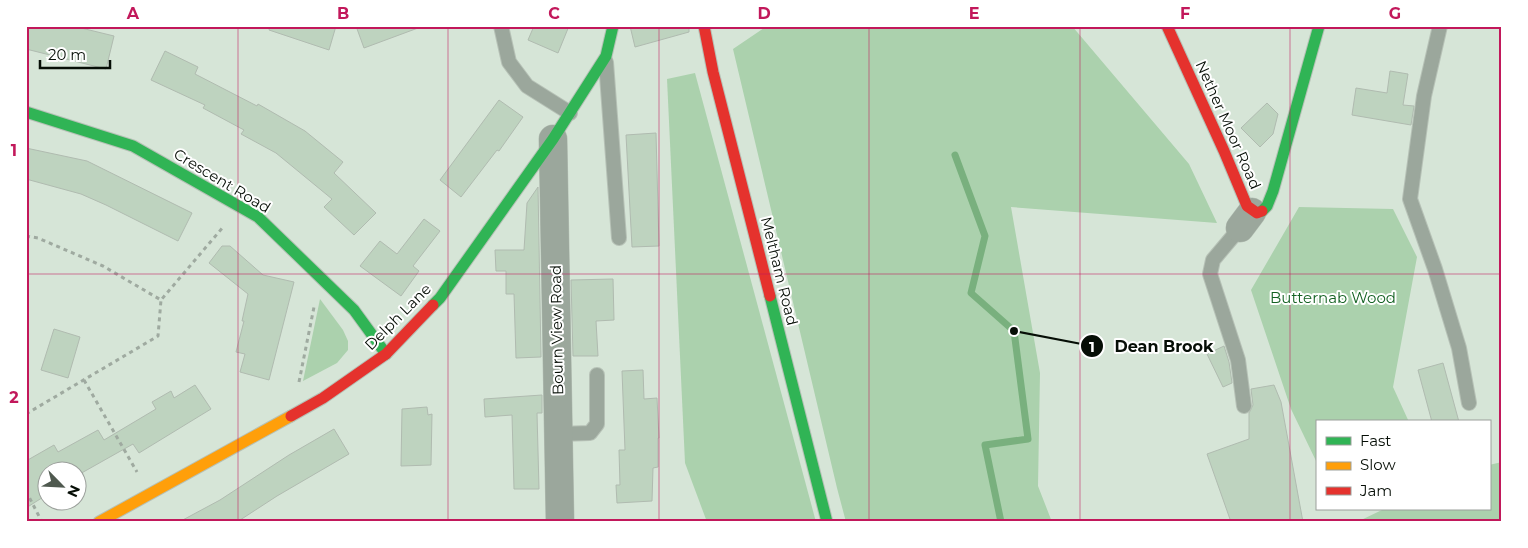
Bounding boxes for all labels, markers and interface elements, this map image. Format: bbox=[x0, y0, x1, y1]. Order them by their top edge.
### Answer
text: A bbox=[126, 4, 140, 23]
text: B bbox=[337, 4, 349, 23]
text: C bbox=[548, 4, 560, 23]
text: D bbox=[757, 4, 771, 23]
text: E bbox=[969, 4, 979, 23]
text: F bbox=[1180, 4, 1190, 23]
text: G bbox=[1389, 4, 1401, 23]
scale bar bbox=[40, 38, 110, 70]
text: 20 m bbox=[48, 45, 86, 64]
street label: Nether Moor Road bbox=[1192, 58, 1265, 192]
text: 1 bbox=[11, 141, 17, 160]
street label: Crescent Road bbox=[170, 144, 274, 217]
street label: Meltham Road bbox=[757, 215, 802, 327]
street label: Bourn View Road bbox=[546, 265, 567, 395]
street label: Delph Lane bbox=[360, 279, 435, 354]
park label: Butternab Wood bbox=[1270, 288, 1396, 307]
callout: Dean Brook bbox=[1080, 331, 1224, 362]
text: 1 bbox=[1089, 337, 1095, 356]
text: Dean Brook bbox=[1115, 337, 1214, 356]
text: 2 bbox=[9, 388, 19, 407]
legend bbox=[1316, 420, 1490, 510]
text: Fast bbox=[1360, 431, 1391, 450]
text: Slow bbox=[1360, 455, 1396, 474]
north arrow bbox=[38, 460, 88, 510]
text: Jam bbox=[1359, 481, 1392, 500]
text: N bbox=[63, 482, 84, 500]

